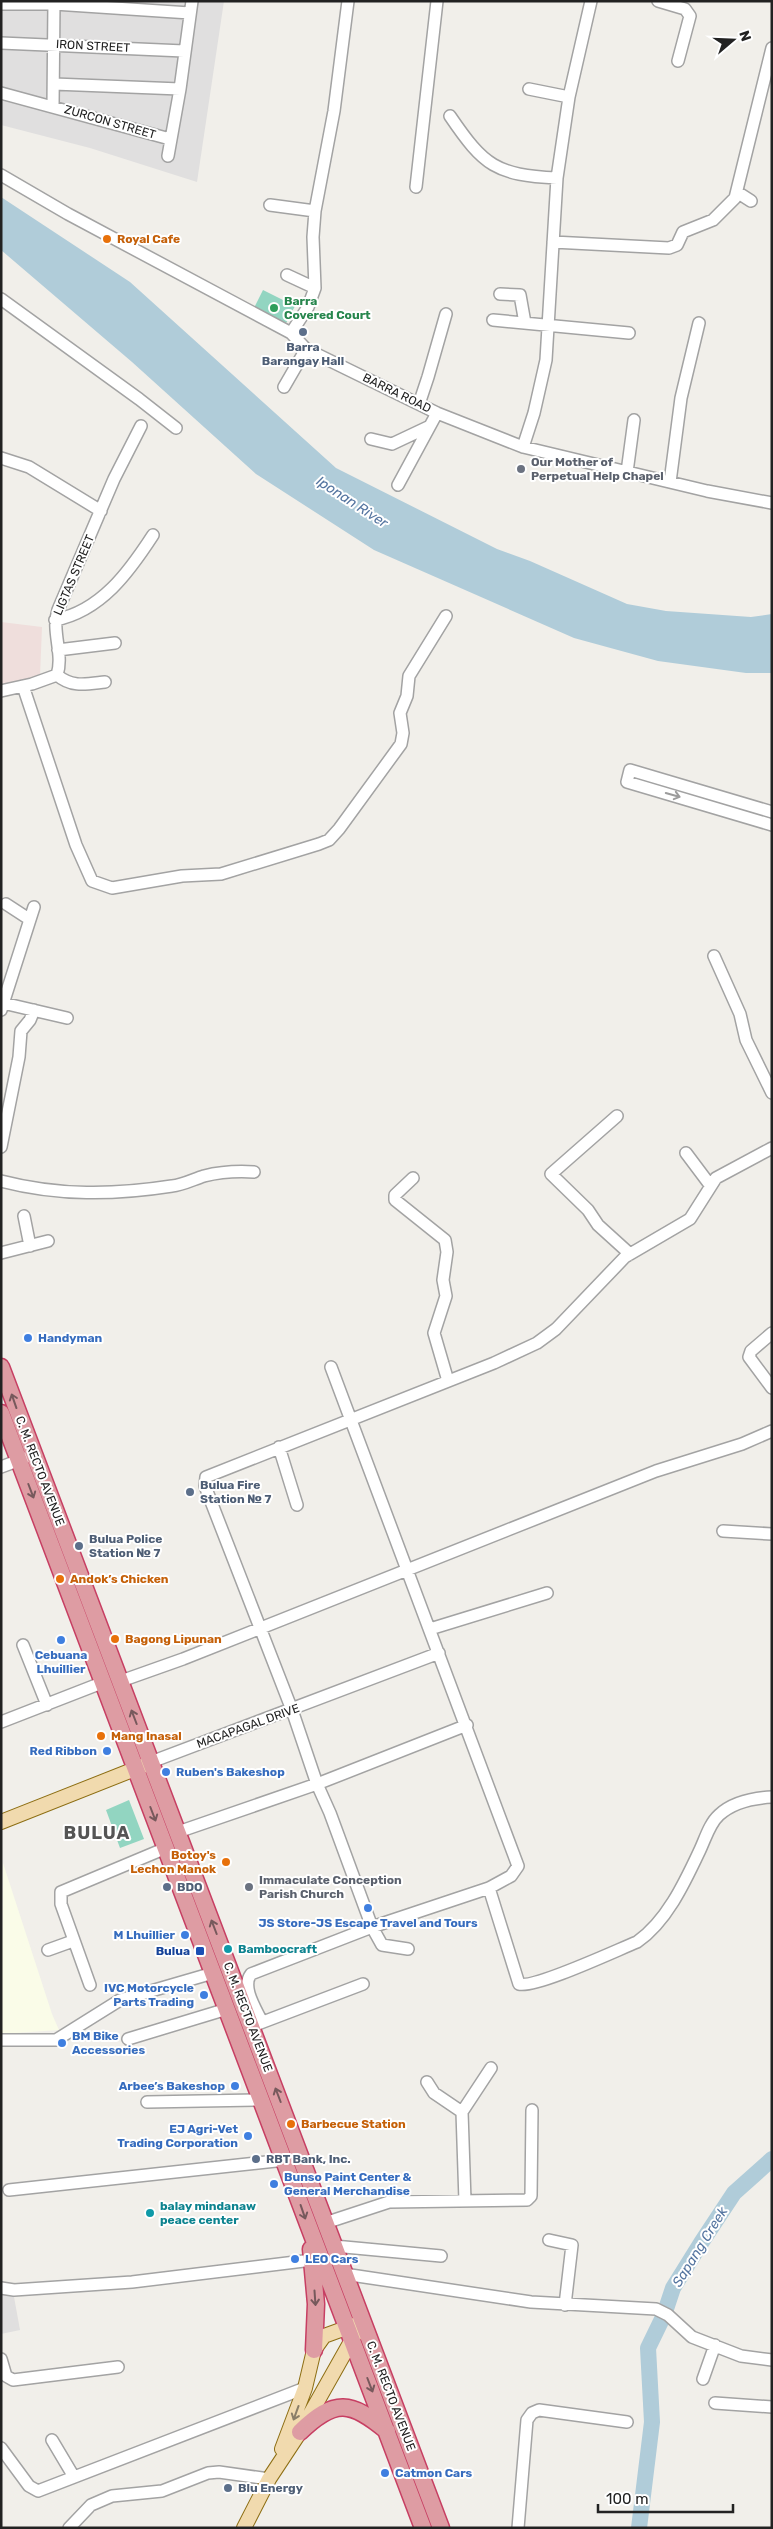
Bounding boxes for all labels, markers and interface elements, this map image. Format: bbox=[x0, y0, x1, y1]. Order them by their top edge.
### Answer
north arrow bbox=[708, 15, 758, 65]
text: N bbox=[735, 28, 754, 43]
street label: IRON STREET bbox=[56, 37, 130, 55]
street label: ZURCON STREET bbox=[63, 102, 157, 142]
place label: Royal Cafe bbox=[117, 232, 180, 246]
marker: Royal Cafe bbox=[101, 233, 113, 245]
place label: Barra Covered Court bbox=[284, 294, 371, 322]
marker: Barra Covered Court bbox=[268, 302, 280, 314]
marker: Barra Barangay Hall bbox=[297, 326, 309, 338]
place label: Barra Barangay Hall bbox=[262, 340, 344, 368]
street label: BARRA ROAD bbox=[360, 370, 434, 416]
place label: Our Mother of Perpetual Help Chapel bbox=[531, 455, 664, 483]
marker: Our Mother of Perpetual Help Chapel bbox=[515, 463, 527, 475]
water label: Iponan River bbox=[313, 473, 392, 532]
street label: LIGTAS STREET bbox=[51, 533, 97, 617]
one-way arrow bbox=[665, 791, 681, 801]
place label: Handyman bbox=[38, 1331, 103, 1345]
marker: Handyman bbox=[22, 1332, 34, 1344]
one-way arrow bbox=[9, 1394, 18, 1410]
street label: C. M. RECTO AVENUE bbox=[13, 1414, 67, 1528]
place label: Bulua Fire Station № 7 bbox=[200, 1478, 271, 1506]
one-way arrow bbox=[27, 1483, 36, 1498]
marker: Bulua Fire Station № 7 bbox=[184, 1486, 196, 1498]
place label: Bulua Police Station № 7 bbox=[89, 1532, 162, 1560]
marker: Bulua Police Station № 7 bbox=[73, 1540, 85, 1552]
place label: Andok’s Chicken bbox=[70, 1572, 169, 1586]
marker: Andok’s Chicken bbox=[54, 1573, 66, 1585]
place label: Bagong Lipunan bbox=[125, 1632, 222, 1646]
marker: Bagong Lipunan bbox=[109, 1633, 121, 1645]
marker: Cebuana Lhuillier bbox=[55, 1634, 67, 1646]
place label: Cebuana Lhuillier bbox=[35, 1648, 87, 1676]
street label: MACAPAGAL DRIVE bbox=[195, 1701, 301, 1751]
one-way arrow bbox=[129, 1709, 138, 1725]
place label: Mang Inasal bbox=[111, 1729, 182, 1743]
marker: Mang Inasal bbox=[95, 1730, 107, 1742]
place label: Red Ribbon bbox=[30, 1744, 97, 1758]
marker: Red Ribbon bbox=[101, 1745, 113, 1757]
place label: Ruben's Bakeshop bbox=[176, 1765, 285, 1779]
marker: Ruben's Bakeshop bbox=[160, 1766, 172, 1778]
one-way arrow bbox=[149, 1806, 158, 1821]
district label: BULUA bbox=[64, 1822, 130, 1844]
place label: Botoy's Lechon Manok bbox=[130, 1848, 216, 1876]
marker: Botoy's Lechon Manok bbox=[220, 1856, 232, 1868]
place label: Immaculate Conception Parish Church bbox=[259, 1873, 402, 1901]
place label: BDO bbox=[177, 1880, 203, 1894]
marker: BDO bbox=[161, 1881, 173, 1893]
marker: Immaculate Conception Parish Church bbox=[243, 1881, 255, 1893]
marker: JS Store-JS Escape Travel and Tours bbox=[362, 1902, 374, 1914]
place label: JS Store-JS Escape Travel and Tours bbox=[258, 1916, 478, 1930]
one-way arrow bbox=[209, 1920, 218, 1935]
place label: M Lhuillier bbox=[114, 1928, 176, 1942]
marker: M Lhuillier bbox=[179, 1929, 191, 1941]
place label: Bamboocraft bbox=[238, 1942, 318, 1956]
marker: Bamboocraft bbox=[222, 1943, 234, 1955]
place label: Bulua bbox=[156, 1944, 190, 1958]
marker: Bulua bbox=[194, 1945, 206, 1957]
street label: C. M. RECTO AVENUE bbox=[221, 1960, 275, 2074]
place label: IVC Motorcycle Parts Trading bbox=[104, 1981, 194, 2009]
marker: IVC Motorcycle Parts Trading bbox=[198, 1989, 210, 2001]
place label: BM Bike Accessories bbox=[72, 2029, 145, 2057]
marker: BM Bike Accessories bbox=[56, 2037, 68, 2049]
place label: Arbee’s Bakeshop bbox=[119, 2079, 225, 2093]
marker: Arbee’s Bakeshop bbox=[229, 2080, 241, 2092]
one-way arrow bbox=[273, 2088, 282, 2103]
place label: Barbecue Station bbox=[301, 2117, 406, 2131]
marker: Barbecue Station bbox=[285, 2118, 297, 2130]
place label: EJ Agri-Vet Trading Corporation bbox=[117, 2122, 238, 2150]
marker: EJ Agri-Vet Trading Corporation bbox=[242, 2130, 254, 2142]
place label: RBT Bank, Inc. bbox=[266, 2152, 351, 2166]
marker: RBT Bank, Inc. bbox=[250, 2153, 262, 2165]
place label: Bunso Paint Center & General Merchandise bbox=[284, 2170, 411, 2198]
marker: Bunso Paint Center & General Merchandise bbox=[268, 2178, 280, 2190]
place label: balay mindanaw peace center bbox=[160, 2199, 256, 2227]
water label: Sapang Creek bbox=[669, 2203, 732, 2290]
one-way arrow bbox=[299, 2204, 308, 2220]
marker: balay mindanaw peace center bbox=[144, 2207, 156, 2219]
place label: LEO Cars bbox=[305, 2252, 359, 2266]
marker: LEO Cars bbox=[289, 2253, 301, 2265]
one-way arrow bbox=[311, 2290, 320, 2306]
street label: C. M. RECTO AVENUE bbox=[364, 2339, 418, 2453]
one-way arrow bbox=[366, 2377, 375, 2392]
one-way arrow bbox=[291, 2405, 300, 2420]
place label: Catmon Cars bbox=[395, 2466, 473, 2480]
marker: Catmon Cars bbox=[379, 2467, 391, 2479]
place label: Blu Energy bbox=[238, 2481, 303, 2495]
marker: Blu Energy bbox=[222, 2482, 234, 2494]
scale bar bbox=[598, 2482, 733, 2514]
text: 100 m bbox=[606, 2490, 648, 2508]

